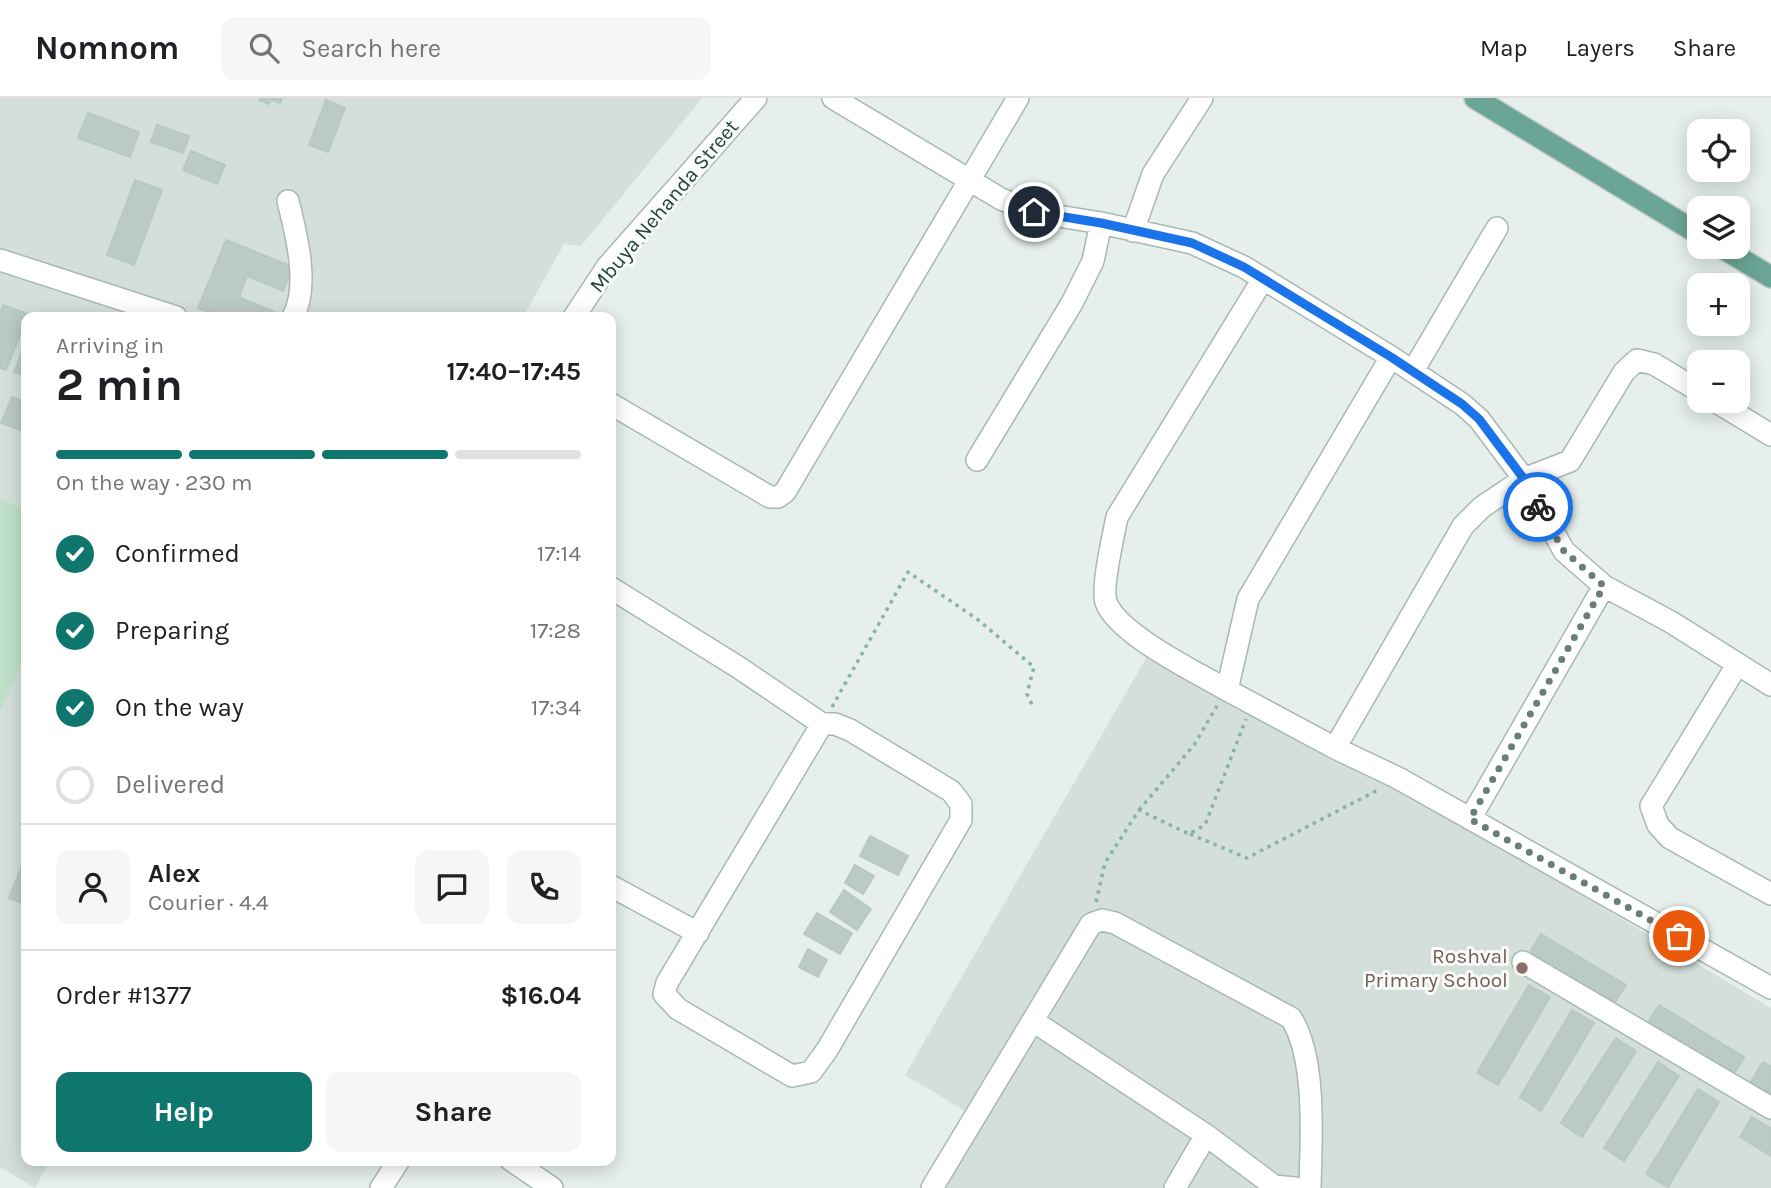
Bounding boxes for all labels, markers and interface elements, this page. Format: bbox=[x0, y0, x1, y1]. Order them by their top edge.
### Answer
search box bbox=[221, 17, 711, 80]
text: Nomnom bbox=[35, 29, 179, 67]
icon: search bbox=[245, 29, 283, 67]
text: Search here bbox=[301, 33, 441, 64]
text: Map bbox=[1480, 34, 1528, 62]
text: Layers bbox=[1566, 34, 1635, 62]
text: Share bbox=[1673, 34, 1736, 62]
street label: Mbuya Nehanda Street bbox=[585, 115, 743, 297]
map controls bbox=[1687, 119, 1750, 413]
button: locate bbox=[1687, 119, 1750, 182]
pin bbox=[1004, 182, 1064, 242]
icon: home bbox=[1015, 193, 1053, 231]
button: layers bbox=[1687, 196, 1750, 259]
button: + bbox=[1687, 273, 1750, 336]
text: Arriving in bbox=[56, 332, 164, 359]
button: − bbox=[1687, 350, 1750, 413]
text: 17:40–17:45 bbox=[446, 356, 581, 387]
text: 2 min bbox=[56, 358, 183, 412]
text: On the way · 230 m bbox=[56, 469, 253, 496]
courier bbox=[1503, 472, 1573, 542]
icon: bike bbox=[1519, 488, 1557, 526]
icon: check bbox=[56, 535, 94, 573]
text: Confirmed bbox=[115, 538, 240, 569]
text: 17:14 bbox=[537, 540, 581, 567]
icon: check bbox=[56, 612, 94, 650]
text: Preparing bbox=[115, 615, 229, 646]
text: 17:28 bbox=[530, 617, 581, 644]
icon: check bbox=[56, 689, 94, 727]
text: On the way bbox=[115, 692, 244, 723]
text: 17:34 bbox=[531, 694, 581, 721]
text: Delivered bbox=[115, 769, 225, 800]
button: person bbox=[56, 850, 130, 924]
button: chat bbox=[415, 850, 489, 924]
button: phone bbox=[507, 850, 581, 924]
text: Alex bbox=[148, 858, 200, 889]
text: Courier · 4.4 bbox=[148, 889, 269, 916]
pin bbox=[1649, 906, 1709, 966]
icon: bag bbox=[1660, 917, 1698, 955]
place label: Roshval Primary School bbox=[1364, 944, 1508, 992]
marker: Roshval Primary School bbox=[1514, 960, 1530, 976]
text: Order #1377 bbox=[56, 980, 191, 1011]
text: $16.04 bbox=[501, 980, 581, 1011]
button: Help bbox=[56, 1072, 312, 1152]
button: Share bbox=[326, 1072, 581, 1152]

